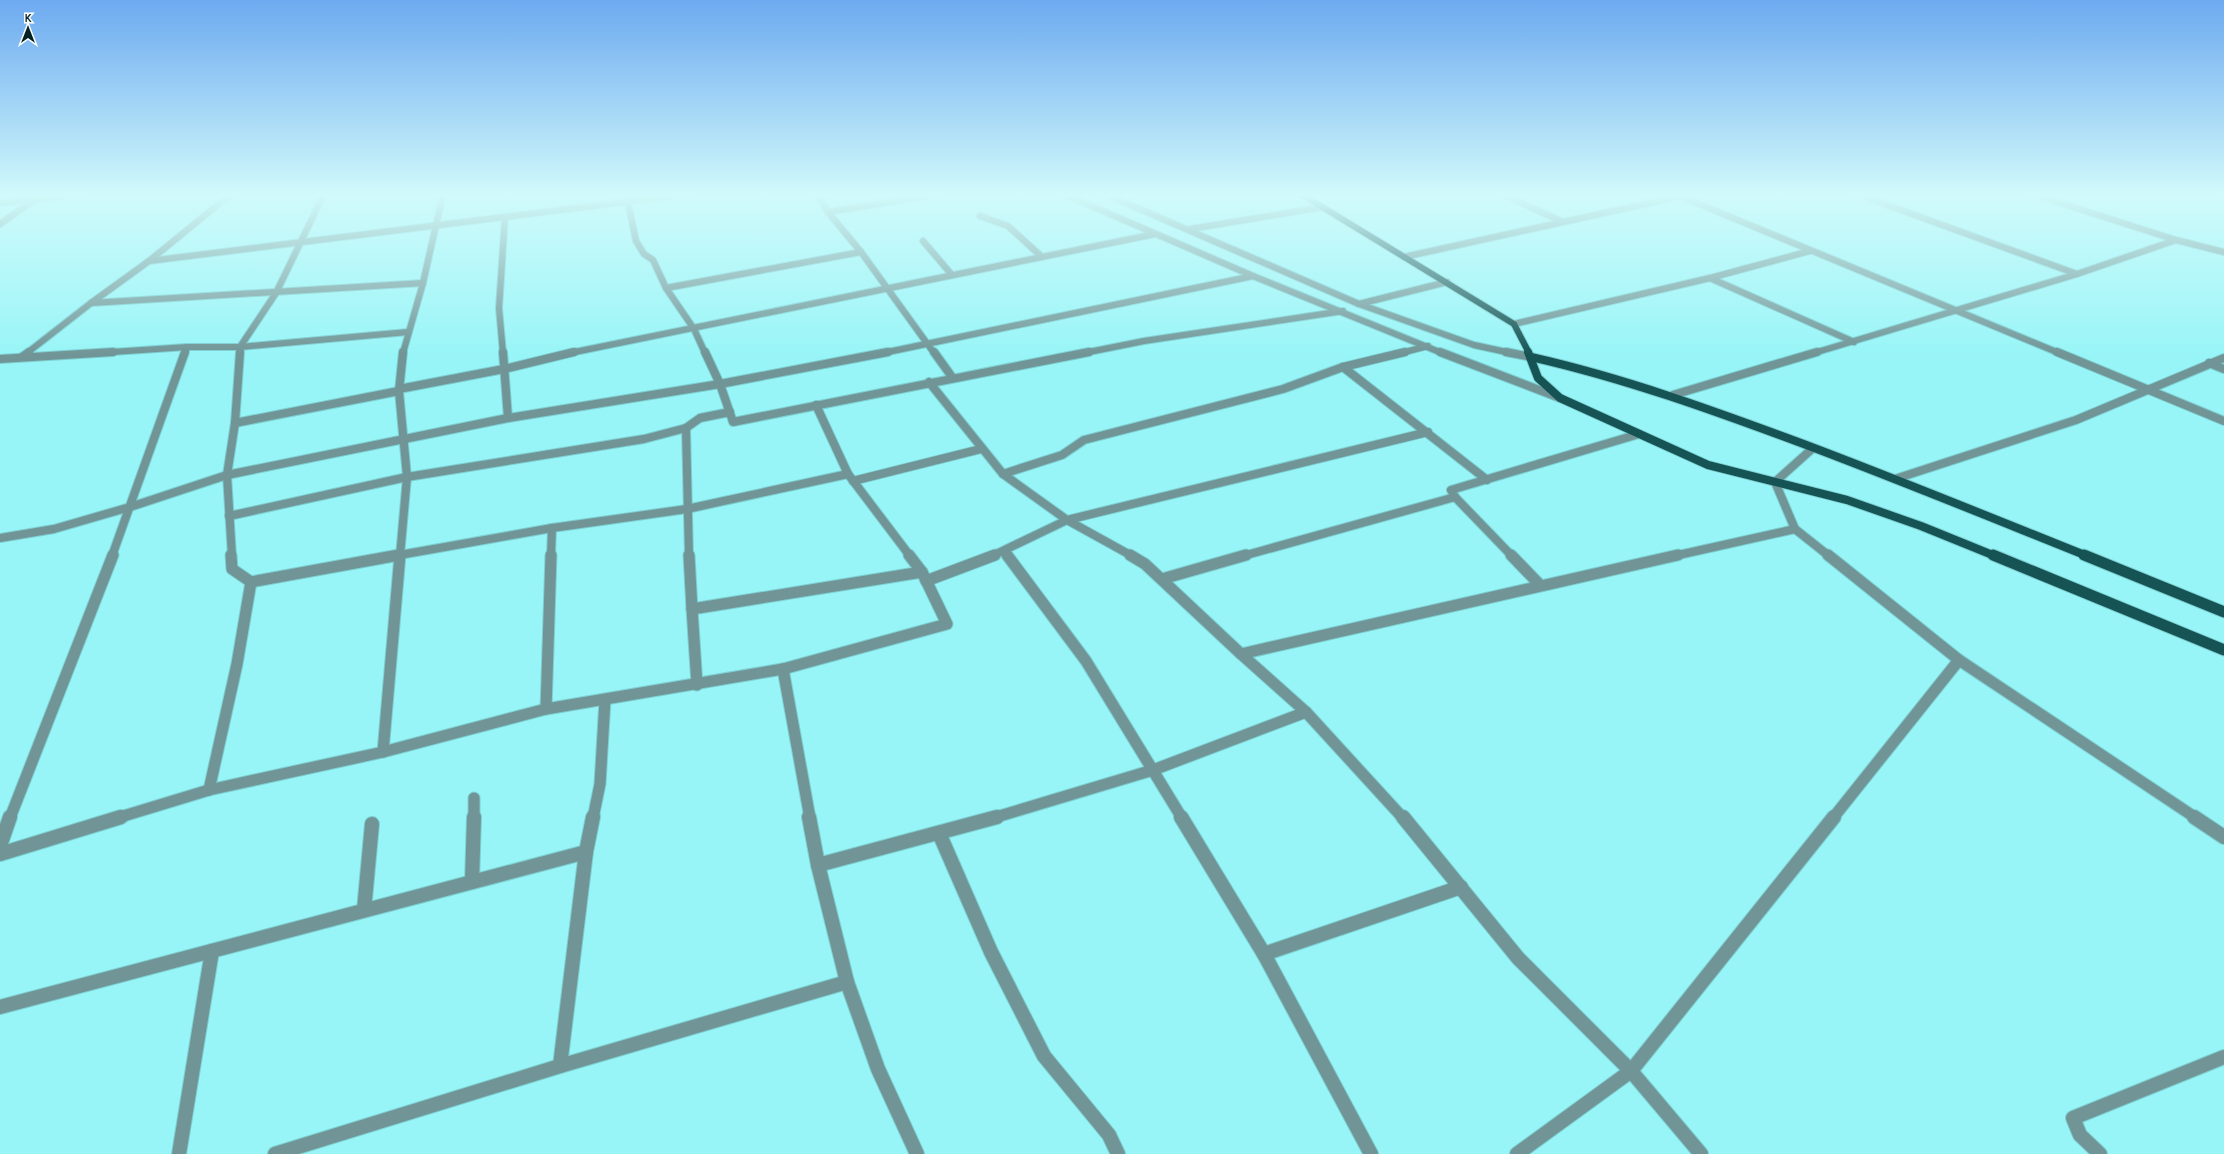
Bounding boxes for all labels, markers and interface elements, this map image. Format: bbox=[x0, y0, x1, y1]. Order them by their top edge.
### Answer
north arrow bbox=[8, 8, 48, 48]
text: K bbox=[24, 12, 32, 25]

